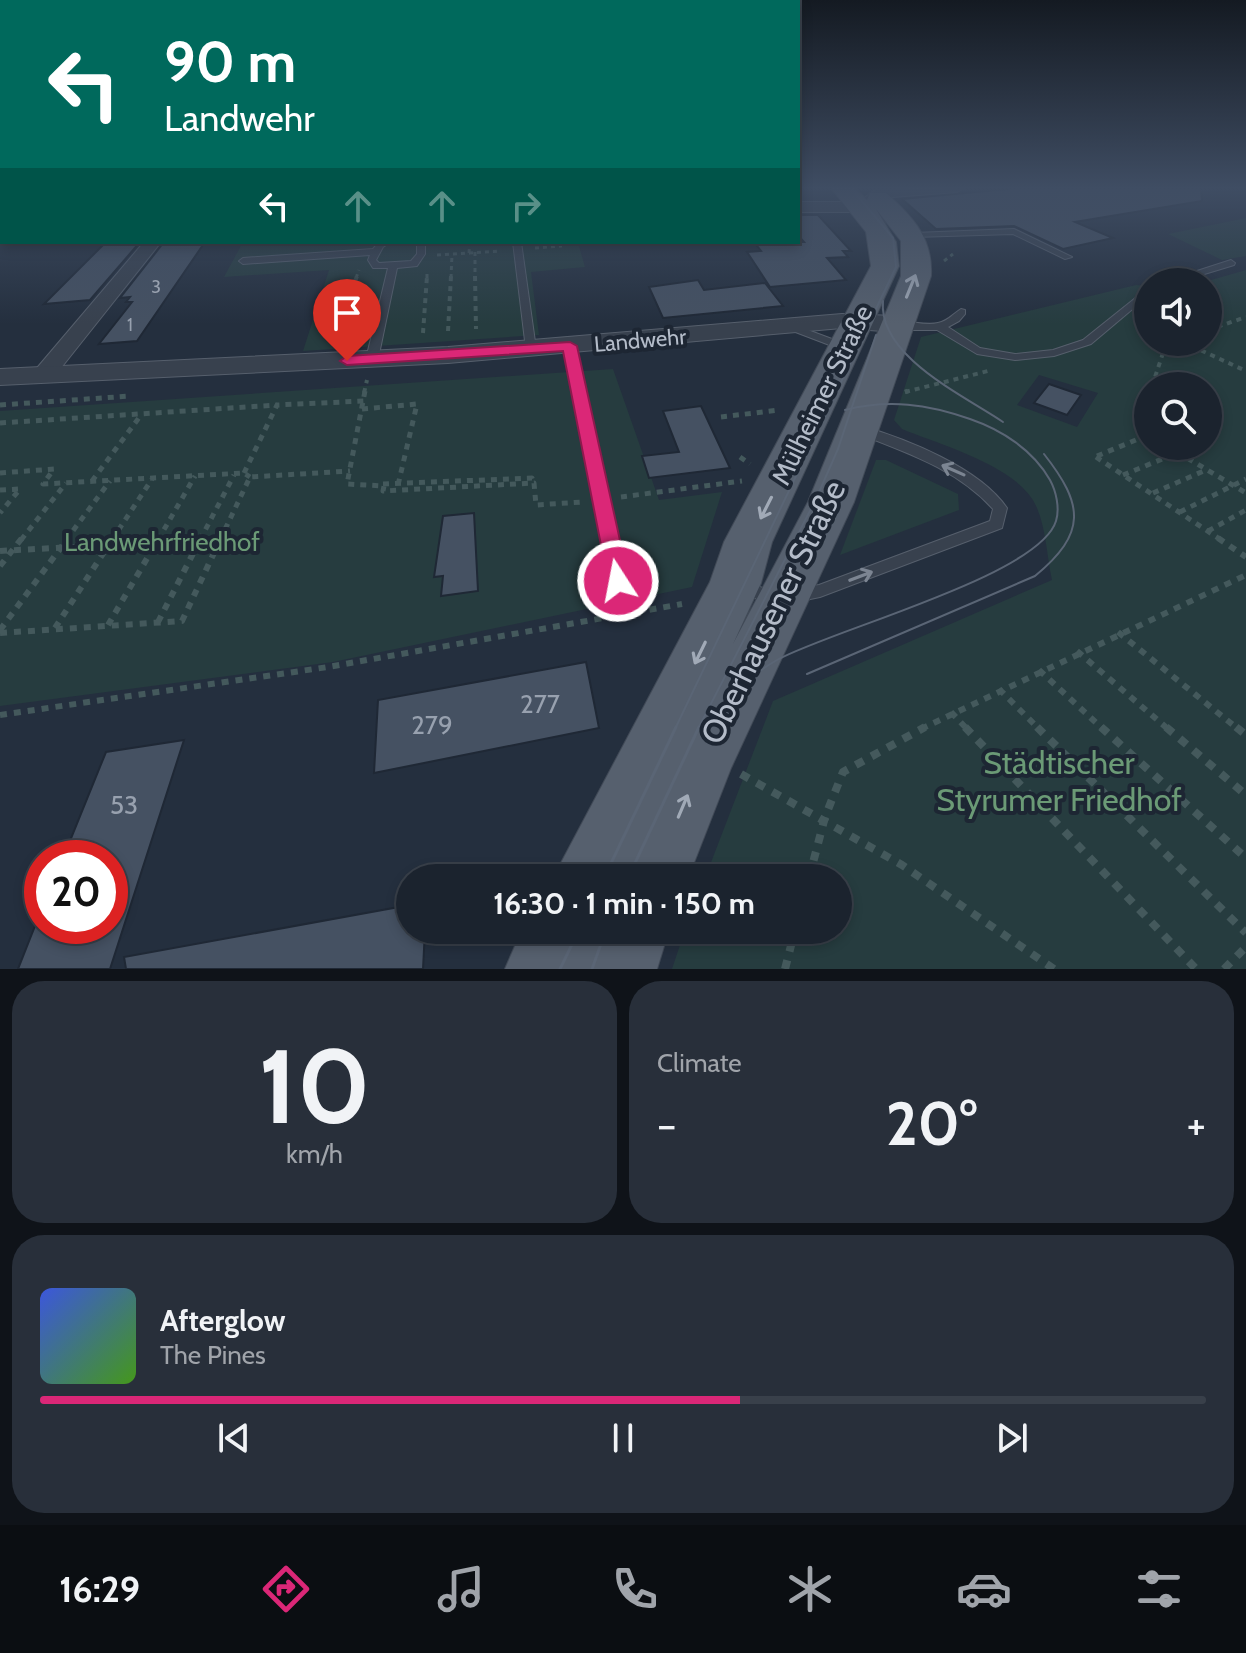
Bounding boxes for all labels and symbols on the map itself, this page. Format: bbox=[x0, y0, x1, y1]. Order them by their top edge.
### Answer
one-way arrow bbox=[905, 274, 920, 299]
house number: 3 bbox=[151, 276, 161, 298]
pin bbox=[313, 279, 381, 361]
street label: Mülheimer Straße bbox=[765, 300, 879, 490]
house number: 1 bbox=[127, 314, 133, 336]
street label: Landwehr bbox=[593, 323, 687, 358]
one-way arrow bbox=[942, 462, 966, 477]
street label: Oberhausener Straße bbox=[692, 474, 853, 750]
one-way arrow bbox=[757, 496, 773, 520]
park label: Landwehrfriedhof bbox=[64, 526, 260, 558]
position arrow bbox=[576, 539, 660, 623]
one-way arrow bbox=[848, 568, 873, 582]
one-way arrow bbox=[692, 641, 708, 665]
house number: 277 bbox=[520, 688, 560, 720]
house number: 279 bbox=[411, 709, 453, 741]
park label: Städtischer Styrumer Friedhof bbox=[936, 743, 1182, 819]
house number: 53 bbox=[110, 789, 138, 821]
one-way arrow bbox=[677, 795, 692, 819]
speed limit sign: 20 bbox=[24, 840, 128, 944]

